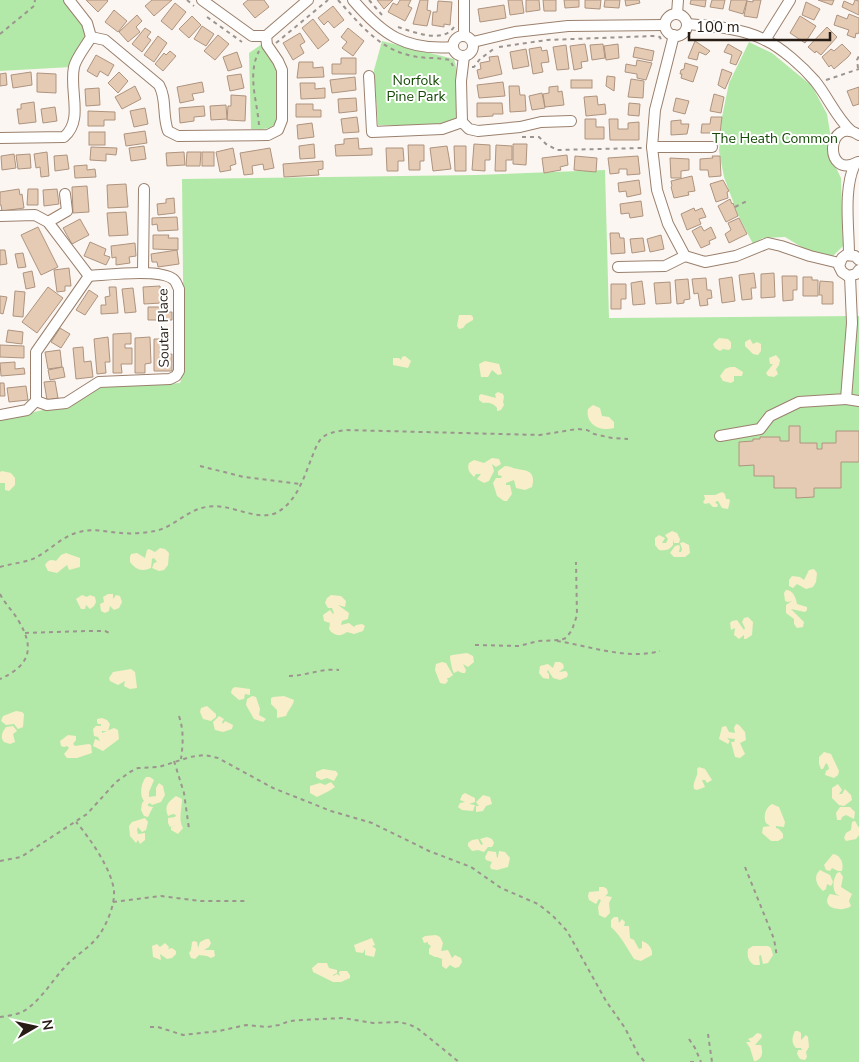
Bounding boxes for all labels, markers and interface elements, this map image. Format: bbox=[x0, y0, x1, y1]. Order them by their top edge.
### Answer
scale bar bbox=[689, 10, 830, 42]
text: 100 m bbox=[696, 17, 740, 37]
park label: Norfolk Pine Park bbox=[386, 71, 447, 106]
park label: The Heath Common bbox=[712, 129, 838, 148]
street label: Soutar Place bbox=[153, 288, 174, 368]
north arrow bbox=[10, 1002, 60, 1052]
text: N bbox=[37, 1018, 58, 1032]

